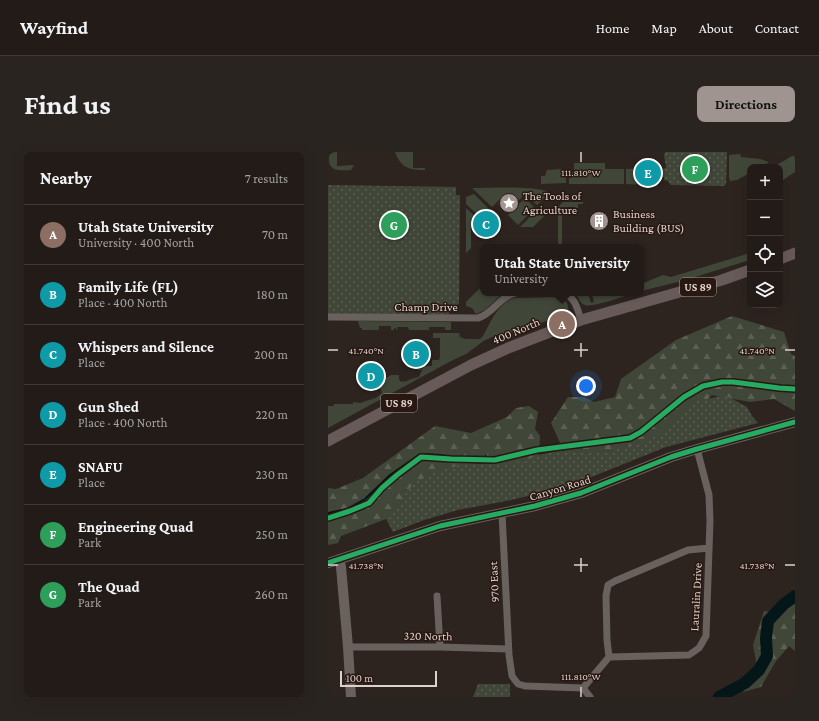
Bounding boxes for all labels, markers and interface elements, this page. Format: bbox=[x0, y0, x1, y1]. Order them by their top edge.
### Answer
text: Wayfind bbox=[20, 17, 88, 38]
text: Home bbox=[596, 20, 629, 36]
text: Map bbox=[651, 20, 677, 36]
text: About bbox=[699, 20, 733, 36]
text: Contact bbox=[755, 20, 799, 36]
button: Directions bbox=[697, 86, 795, 122]
text: Find us bbox=[24, 89, 111, 120]
pin: F bbox=[682, 154, 708, 184]
pin: E bbox=[635, 158, 661, 188]
map controls bbox=[747, 164, 783, 308]
button: + bbox=[747, 164, 783, 200]
text: 111.810°W bbox=[561, 167, 601, 178]
text: Nearby bbox=[40, 169, 92, 188]
text: 7 results bbox=[245, 171, 288, 186]
place label: The Tools of Agriculture bbox=[523, 189, 583, 217]
place icon: The Tools of Agriculture bbox=[498, 192, 520, 214]
button: − bbox=[747, 200, 783, 236]
place label: Business Building (BUS) bbox=[613, 207, 685, 235]
pin: C bbox=[473, 209, 499, 239]
pin: G bbox=[381, 210, 407, 240]
building icon: Business Building (BUS) bbox=[588, 210, 610, 232]
text: Utah State University bbox=[78, 219, 214, 235]
text: A bbox=[49, 227, 57, 242]
text: 70 m bbox=[262, 227, 288, 242]
text: University · 400 North bbox=[78, 235, 194, 250]
button: locate bbox=[747, 236, 783, 272]
popup bbox=[480, 244, 644, 296]
text: Utah State University bbox=[494, 255, 630, 271]
text: University bbox=[494, 271, 548, 286]
button: layers bbox=[747, 272, 783, 308]
road number: US 89 bbox=[680, 278, 716, 296]
text: Family Life (FL) bbox=[78, 279, 179, 295]
text: B bbox=[49, 287, 57, 302]
text: 180 m bbox=[256, 287, 288, 302]
text: Place · 400 North bbox=[78, 295, 168, 310]
street label: Champ Drive bbox=[394, 300, 458, 314]
pin: A bbox=[549, 309, 575, 339]
street label: 400 North bbox=[490, 314, 542, 347]
text: Whispers and Silence bbox=[78, 339, 214, 355]
pin: B bbox=[403, 339, 429, 369]
text: 41.740°N bbox=[348, 345, 384, 356]
text: 41.740°N bbox=[739, 345, 775, 356]
text: C bbox=[49, 347, 57, 362]
text: 200 m bbox=[254, 347, 288, 362]
text: Place bbox=[78, 355, 105, 370]
pin: D bbox=[358, 361, 384, 391]
your location bbox=[576, 376, 596, 396]
road number: US 89 bbox=[381, 394, 417, 412]
text: Gun Shed bbox=[78, 399, 139, 415]
text: D bbox=[49, 407, 57, 422]
text: 220 m bbox=[255, 407, 288, 422]
text: Place · 400 North bbox=[78, 415, 168, 430]
text: SNAFU bbox=[78, 459, 123, 475]
text: E bbox=[49, 467, 57, 482]
text: 230 m bbox=[255, 467, 288, 482]
street label: Canyon Road bbox=[528, 472, 593, 504]
text: Place bbox=[78, 475, 105, 490]
text: Engineering Quad bbox=[78, 519, 193, 535]
text: F bbox=[50, 527, 56, 542]
text: 250 m bbox=[255, 527, 288, 542]
text: Park bbox=[78, 535, 101, 550]
text: 41.738°N bbox=[348, 560, 384, 571]
street label: 970 East bbox=[486, 560, 502, 603]
text: 41.738°N bbox=[739, 560, 775, 571]
street label: Lauralin Drive bbox=[687, 562, 705, 632]
text: The Quad bbox=[78, 579, 140, 595]
text: G bbox=[49, 587, 57, 602]
text: 260 m bbox=[255, 587, 288, 602]
text: Park bbox=[78, 595, 101, 610]
street label: 320 North bbox=[403, 629, 453, 643]
scale bar bbox=[340, 669, 437, 688]
text: 111.810°W bbox=[561, 671, 601, 682]
text: 100 m bbox=[346, 672, 373, 684]

